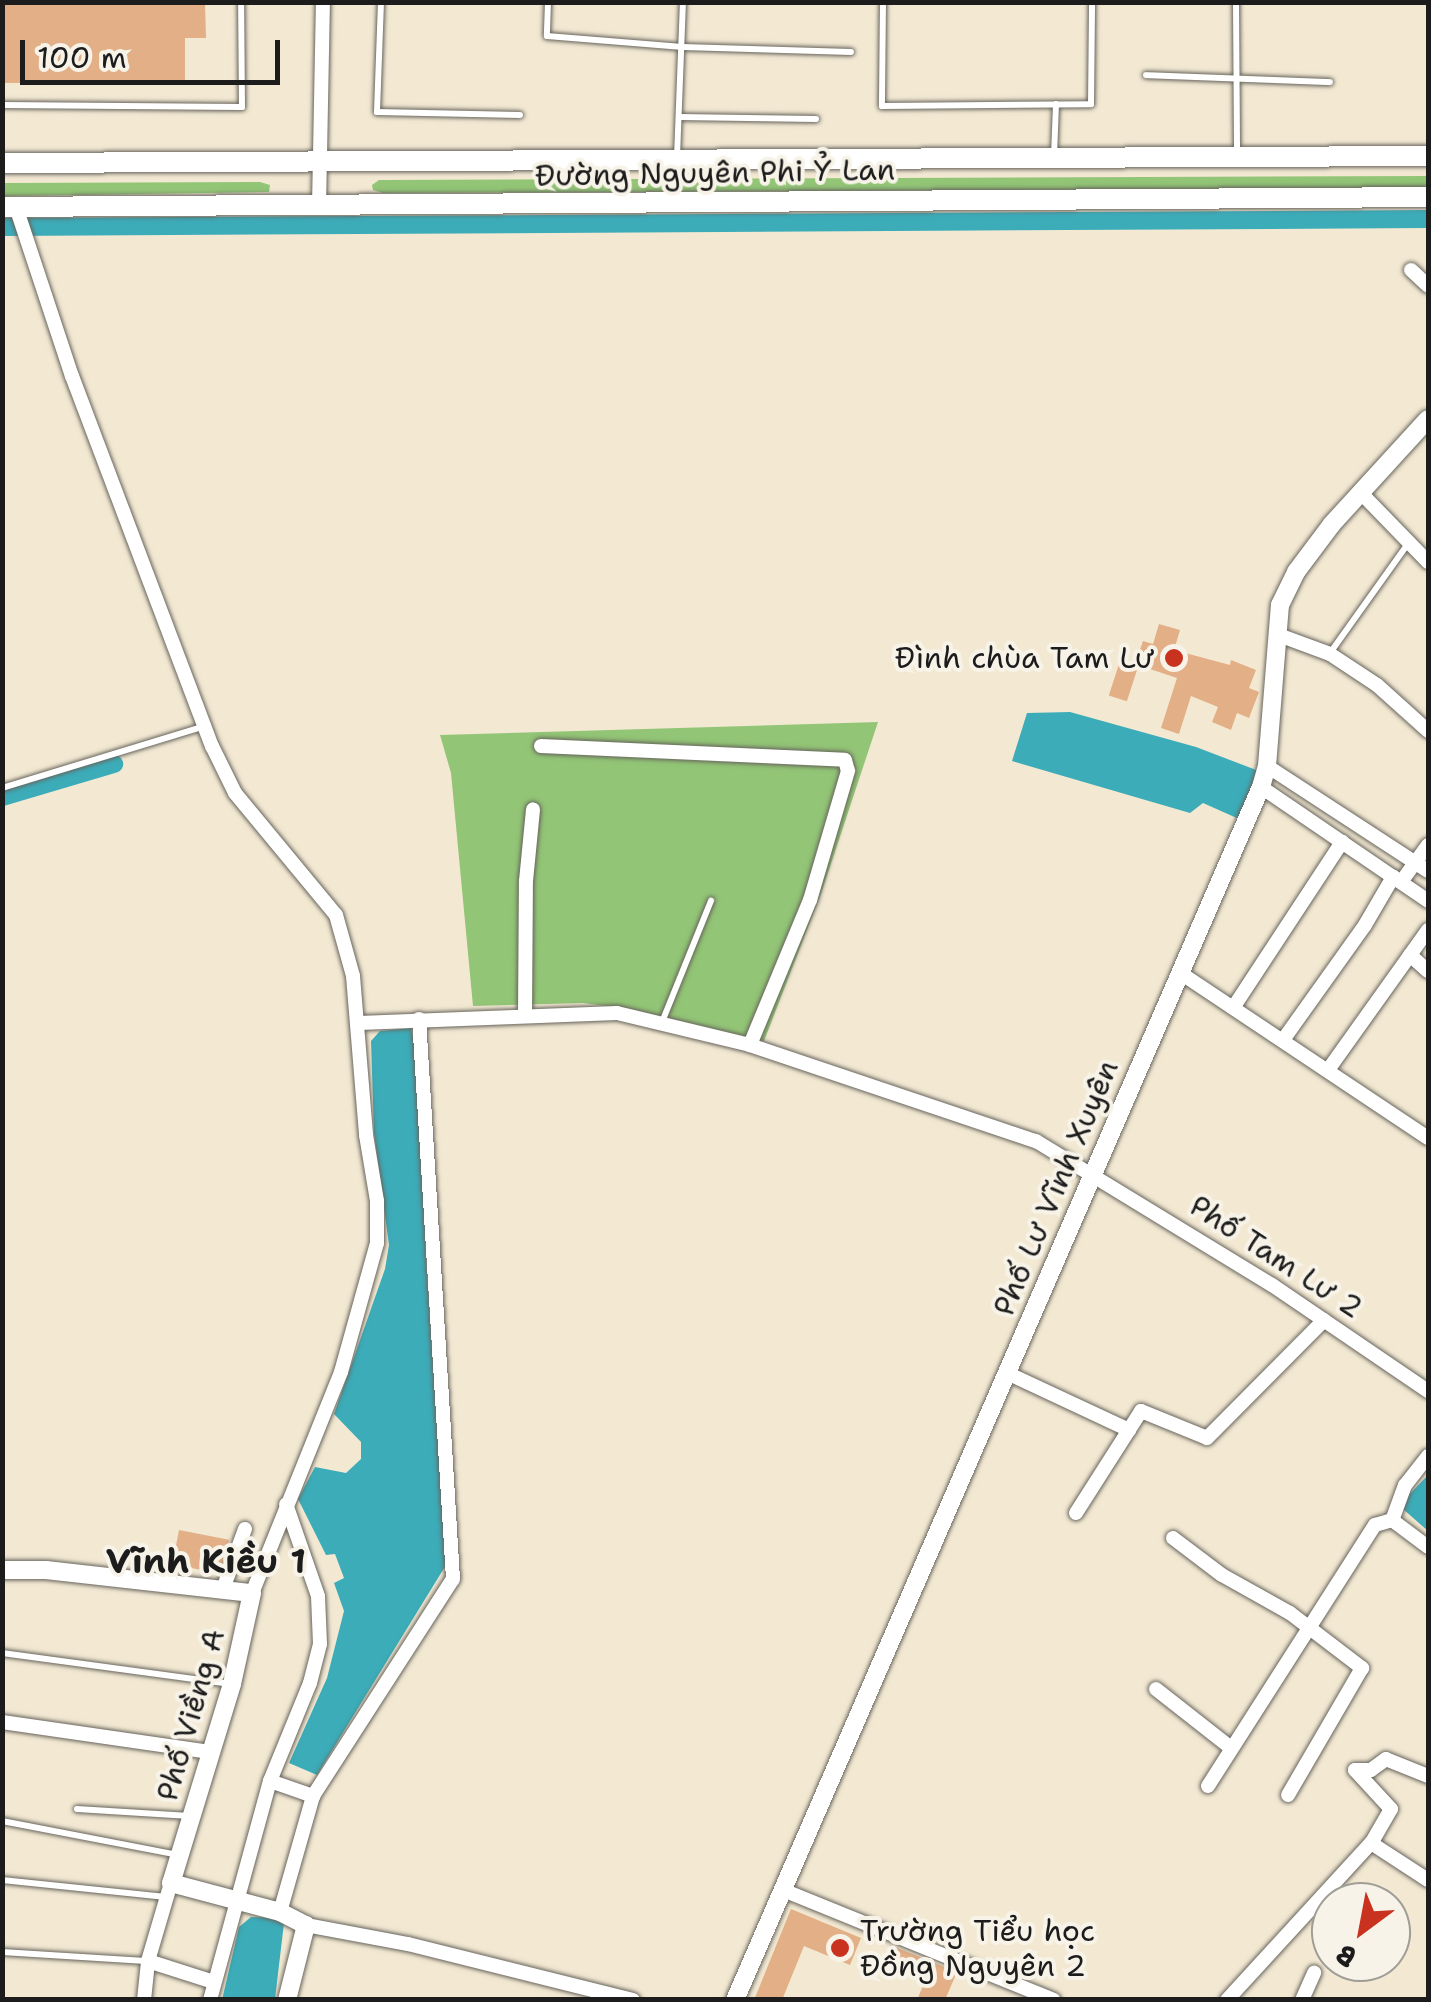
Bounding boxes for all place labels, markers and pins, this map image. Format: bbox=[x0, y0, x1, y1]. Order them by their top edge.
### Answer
place label: Đình chùa Tam Lư bbox=[895, 640, 1154, 676]
marker: Đình chùa Tam Lư bbox=[1163, 647, 1185, 669]
place label: Trường Tiểu học Đồng Nguyên 2 bbox=[860, 1913, 1095, 1984]
marker: Trường Tiểu học Đồng Nguyên 2 bbox=[829, 1937, 851, 1959]

